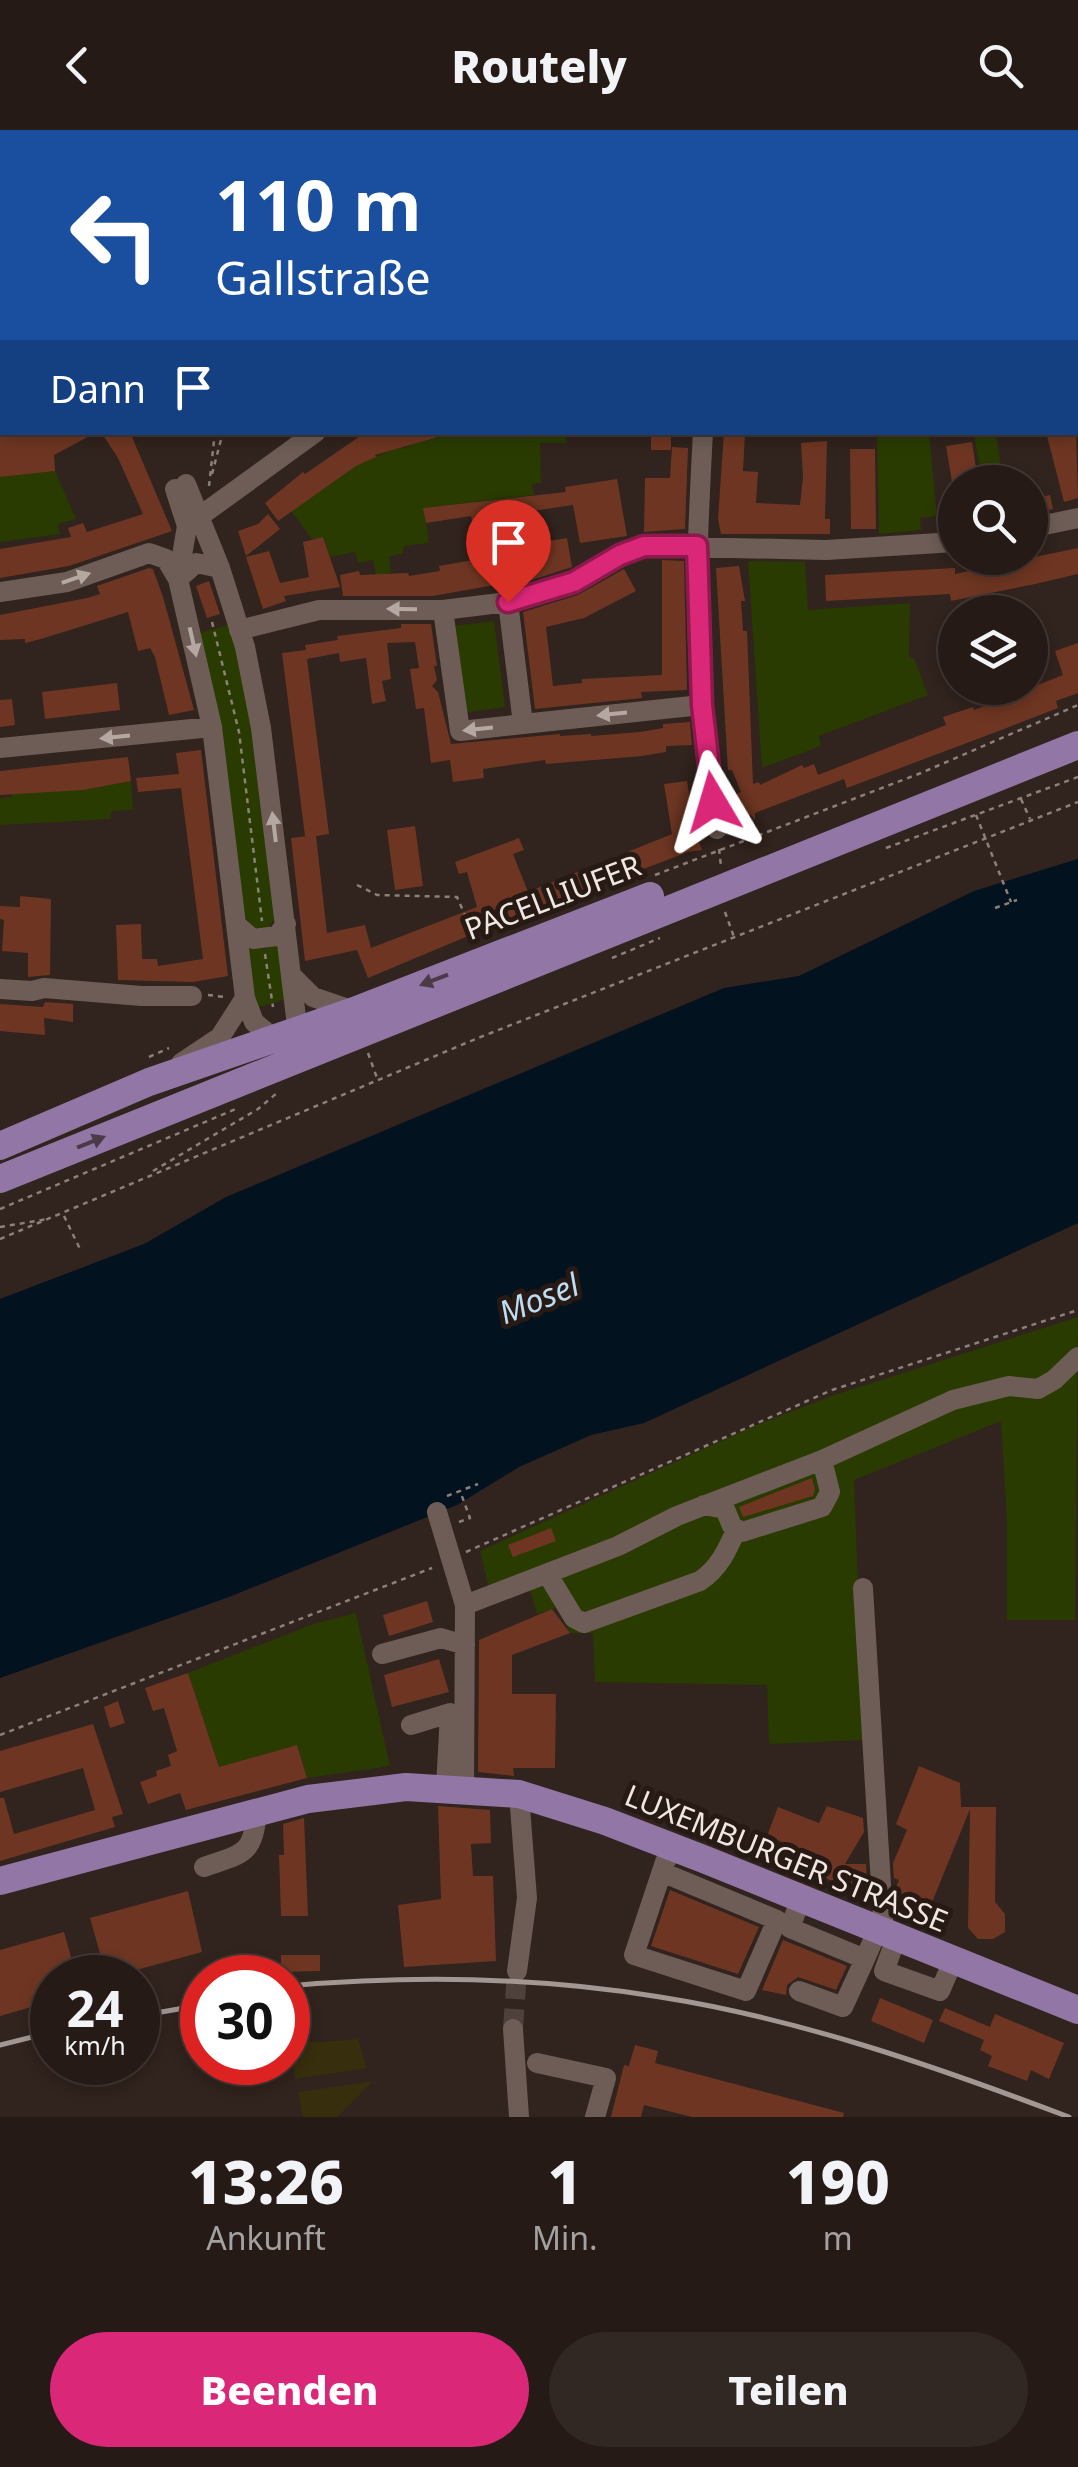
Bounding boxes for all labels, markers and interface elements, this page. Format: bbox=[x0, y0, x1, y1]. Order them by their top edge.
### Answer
text: Routely bbox=[451, 35, 627, 96]
icon: back bbox=[50, 38, 105, 93]
icon: search bbox=[973, 38, 1028, 93]
text: 110 m bbox=[215, 156, 422, 252]
icon: left bbox=[50, 170, 180, 300]
text: Gallstraße bbox=[215, 247, 431, 308]
icon: arrive bbox=[166, 360, 221, 415]
text: Dann bbox=[50, 362, 146, 414]
map controls bbox=[938, 465, 1048, 705]
button: search bbox=[938, 465, 1048, 575]
pin bbox=[466, 500, 551, 603]
icon: arrive bbox=[481, 515, 536, 570]
one-way arrow bbox=[61, 569, 91, 584]
button: layers bbox=[938, 595, 1048, 705]
one-way arrow bbox=[386, 601, 418, 617]
one-way arrow bbox=[185, 627, 201, 658]
one-way arrow bbox=[596, 706, 627, 722]
one-way arrow bbox=[462, 721, 494, 737]
one-way arrow bbox=[99, 729, 130, 745]
position arrow bbox=[661, 750, 765, 854]
one-way arrow bbox=[266, 811, 282, 843]
street label: PACELLIUFER bbox=[459, 844, 647, 949]
one-way arrow bbox=[419, 972, 449, 988]
one-way arrow bbox=[76, 1134, 106, 1150]
water label: Mosel bbox=[492, 1262, 586, 1333]
street label: LUXEMBURGER STRASSE bbox=[619, 1774, 954, 1941]
speed limit sign: 30 bbox=[180, 1955, 310, 2085]
text: 24 bbox=[66, 1974, 124, 2042]
text: km/h bbox=[64, 2028, 126, 2062]
text: 13:26 bbox=[188, 2140, 344, 2222]
text: 1 bbox=[548, 2140, 582, 2222]
text: 190 bbox=[786, 2140, 890, 2222]
text: Ankunft bbox=[206, 2216, 326, 2259]
text: Min. bbox=[532, 2216, 598, 2259]
text: m bbox=[823, 2216, 853, 2259]
button: Beenden bbox=[50, 2332, 529, 2447]
button: Teilen bbox=[549, 2332, 1028, 2447]

